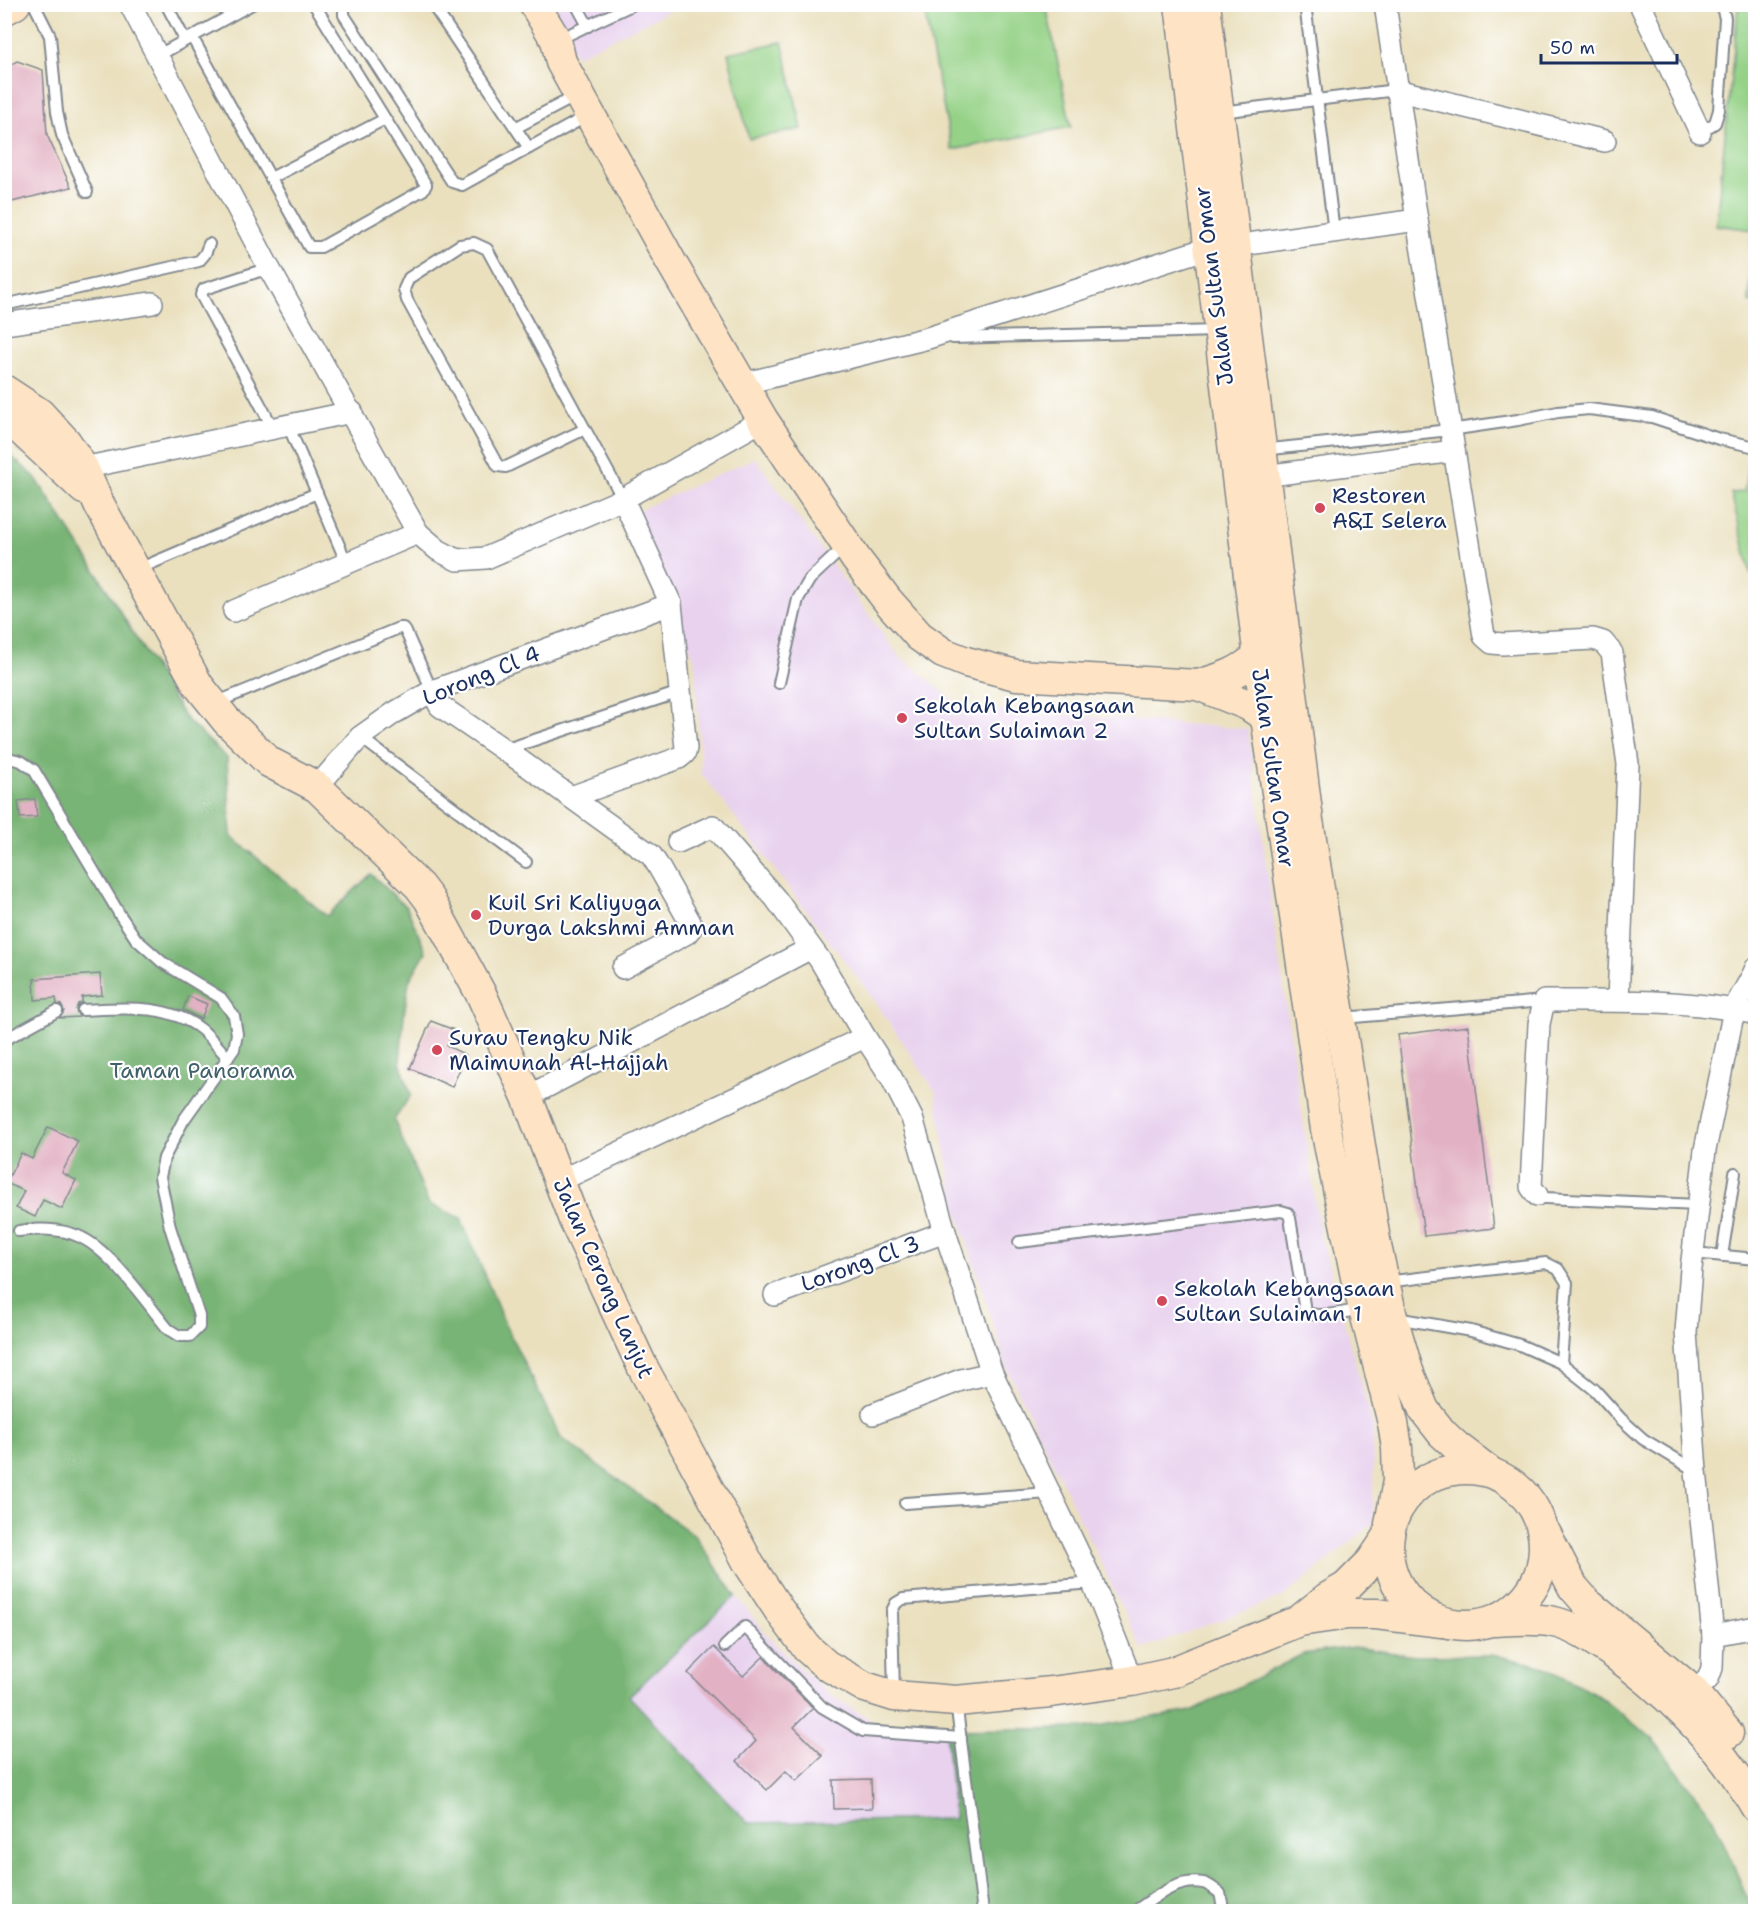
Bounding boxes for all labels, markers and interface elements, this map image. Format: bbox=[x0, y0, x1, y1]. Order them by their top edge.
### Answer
scale bar bbox=[1541, 27, 1678, 65]
text: 50 m bbox=[1550, 36, 1595, 60]
street label: Jalan Sultan Omar bbox=[1187, 184, 1240, 387]
place label: Restoren A&I Selera bbox=[1332, 481, 1447, 535]
marker: Restoren A&I Selera bbox=[1313, 501, 1327, 515]
street label: Lorong Cl 4 bbox=[418, 639, 544, 712]
street label: Jalan Sultan Omar bbox=[1245, 667, 1302, 870]
place label: Sekolah Kebangsaan Sultan Sulaiman 2 bbox=[914, 691, 1135, 745]
marker: Sekolah Kebangsaan Sultan Sulaiman 2 bbox=[895, 711, 909, 725]
place label: Kuil Sri Kaliyuga Durga Lakshmi Amman bbox=[488, 888, 734, 942]
marker: Kuil Sri Kaliyuga Durga Lakshmi Amman bbox=[469, 908, 483, 922]
place label: Surau Tengku Nik Maimunah Al-Hajjah bbox=[449, 1023, 669, 1077]
marker: Surau Tengku Nik Maimunah Al-Hajjah bbox=[430, 1043, 444, 1057]
park label: Taman Panorama bbox=[109, 1056, 295, 1085]
street label: Jalan Cerong Lanjut bbox=[546, 1173, 661, 1383]
street label: Lorong Cl 3 bbox=[797, 1229, 924, 1298]
place label: Sekolah Kebangsaan Sultan Sulaiman 1 bbox=[1174, 1274, 1395, 1328]
marker: Sekolah Kebangsaan Sultan Sulaiman 1 bbox=[1155, 1294, 1169, 1308]

